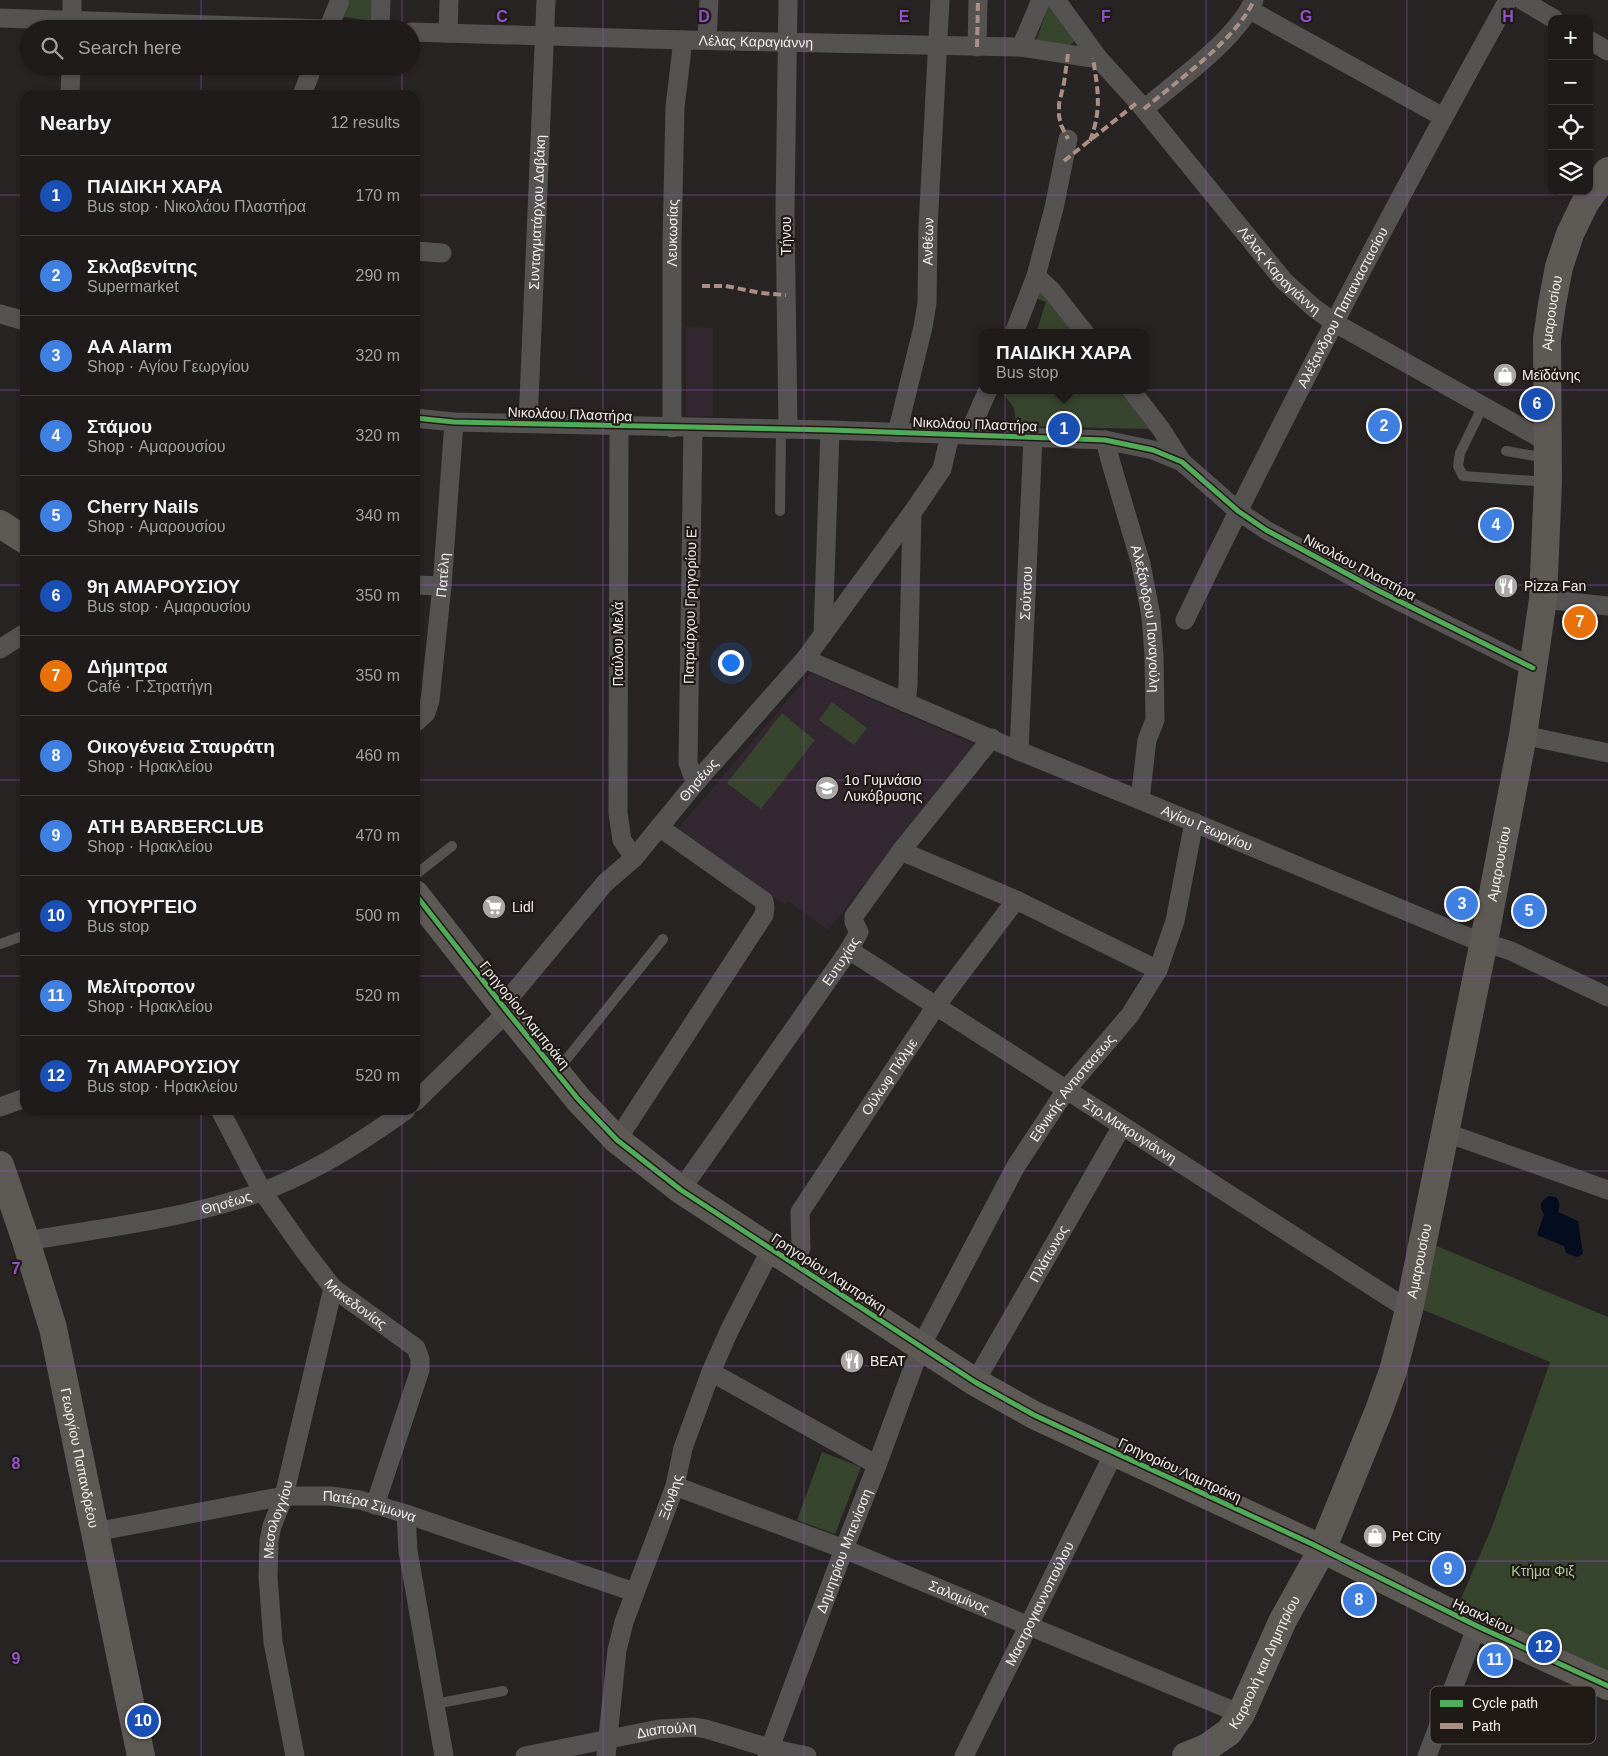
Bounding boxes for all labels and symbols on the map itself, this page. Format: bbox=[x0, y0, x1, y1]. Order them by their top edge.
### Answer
text: C bbox=[496, 8, 508, 25]
text: D bbox=[698, 8, 710, 25]
text: E bbox=[899, 8, 910, 25]
text: F bbox=[1101, 8, 1111, 25]
text: G bbox=[1300, 8, 1312, 25]
text: H bbox=[1502, 8, 1514, 25]
street label: Λέλας Καραγιάννη bbox=[698, 32, 813, 51]
street label: Συνταγματάρχου Δαβάκη bbox=[526, 134, 548, 290]
street label: Λευκωσίας bbox=[664, 199, 681, 267]
street label: Τήνου bbox=[778, 217, 794, 255]
street label: Ανθέων bbox=[920, 217, 937, 266]
street label: Λέλας Καραγιάννη bbox=[1235, 223, 1323, 318]
street label: Αλέξανδρου Παπαναστασίου bbox=[1294, 224, 1391, 390]
street label: Αμαρουσίου bbox=[1539, 274, 1565, 351]
shop icon: Μεϊδάνης bbox=[1492, 362, 1518, 388]
place label: Μεϊδάνης bbox=[1522, 367, 1581, 383]
pin: 6 bbox=[1521, 385, 1553, 423]
street label: Νικολάου Πλαστήρα bbox=[507, 404, 633, 424]
pin: 2 bbox=[1368, 407, 1400, 445]
pin: 1 bbox=[1048, 410, 1080, 448]
street label: Νικολάου Πλαστήρα bbox=[912, 414, 1038, 434]
pin: 4 bbox=[1480, 506, 1512, 544]
street label: Πατριάρχου Γρηγορίου Ε' bbox=[681, 526, 699, 684]
street label: Νικολάου Πλαστήρα bbox=[1301, 531, 1419, 603]
street label: Αλεξάνδρου Παναγούλη bbox=[1128, 543, 1163, 693]
street label: Πατέλη bbox=[433, 552, 452, 598]
street label: Σούτσου bbox=[1017, 566, 1035, 620]
restaurant icon: Pizza Fan bbox=[1493, 573, 1519, 599]
place label: Pizza Fan bbox=[1524, 578, 1586, 594]
street label: Παύλου Μελά bbox=[610, 602, 626, 686]
pin: 7 bbox=[1564, 603, 1596, 641]
your location bbox=[718, 650, 744, 676]
street label: Θησέως bbox=[676, 755, 721, 805]
place label: 1ο Γυμνάσιο Λυκόβρυσης bbox=[844, 772, 923, 804]
school or university icon: 1ο Γυμνάσιο Λυκόβρυσης bbox=[814, 775, 840, 801]
street label: Αγίου Γεωργίου bbox=[1159, 802, 1255, 854]
street label: Αμαρουσίου bbox=[1484, 825, 1514, 903]
pin: 3 bbox=[1446, 885, 1478, 923]
pin: 5 bbox=[1513, 892, 1545, 930]
supermarket icon: Lidl bbox=[481, 894, 507, 920]
place label: Lidl bbox=[512, 899, 534, 915]
street label: Ευτυχίας bbox=[819, 934, 863, 989]
street label: Γρηγορίου Λαμπράκη bbox=[477, 958, 573, 1072]
street label: Εθνικής Αντιστασεως bbox=[1026, 1030, 1118, 1145]
street label: Ούλωφ Πάλμε bbox=[858, 1035, 920, 1118]
street label: Στρ.Μακρυγιάννη bbox=[1080, 1095, 1180, 1166]
street label: Θησέως bbox=[200, 1188, 254, 1217]
street label: Πλάτωνος bbox=[1026, 1222, 1071, 1285]
street label: Αμαρουσίου bbox=[1404, 1222, 1434, 1300]
street label: Γρηγορίου Λαμπράκη bbox=[768, 1230, 890, 1316]
text: 7 bbox=[12, 1260, 21, 1277]
street label: Μακεδονίας bbox=[321, 1276, 390, 1332]
restaurant icon: ΒΕΑΤ bbox=[839, 1348, 865, 1374]
place label: ΒΕΑΤ bbox=[870, 1353, 906, 1369]
street label: Γεωργίου Παπανδρέου bbox=[58, 1386, 102, 1529]
street label: Γρηγορίου Λαμπράκη bbox=[1116, 1434, 1244, 1506]
text: 8 bbox=[12, 1455, 21, 1472]
street label: Ξάνθης bbox=[655, 1473, 685, 1522]
street label: Μεσολογγίου bbox=[261, 1479, 295, 1559]
street label: Δημητρίου Μπενίσση bbox=[813, 1486, 875, 1615]
street label: Πατέρα Σϊμωνα bbox=[323, 1488, 418, 1525]
shop icon: Pet City bbox=[1362, 1523, 1388, 1549]
place label: Pet City bbox=[1392, 1528, 1441, 1544]
street label: Μαστρογιαννοπούλου bbox=[1002, 1539, 1077, 1668]
pin: 9 bbox=[1432, 1550, 1464, 1588]
park label: Κτήμα Φιξ bbox=[1511, 1563, 1575, 1579]
street label: Σαλαμίνος bbox=[926, 1577, 992, 1617]
pin: 8 bbox=[1343, 1581, 1375, 1619]
street label: Καραολή και Δημητρίου bbox=[1225, 1593, 1303, 1732]
street label: Ηρακλείου bbox=[1450, 1595, 1516, 1637]
pin: 12 bbox=[1528, 1628, 1560, 1666]
pin: 11 bbox=[1479, 1641, 1511, 1679]
text: 9 bbox=[12, 1650, 21, 1667]
legend bbox=[1430, 1686, 1596, 1744]
text: Cycle path bbox=[1472, 1695, 1538, 1711]
pin: 10 bbox=[127, 1702, 159, 1740]
text: Path bbox=[1472, 1718, 1501, 1734]
street label: Διαπούλη bbox=[635, 1719, 697, 1741]

